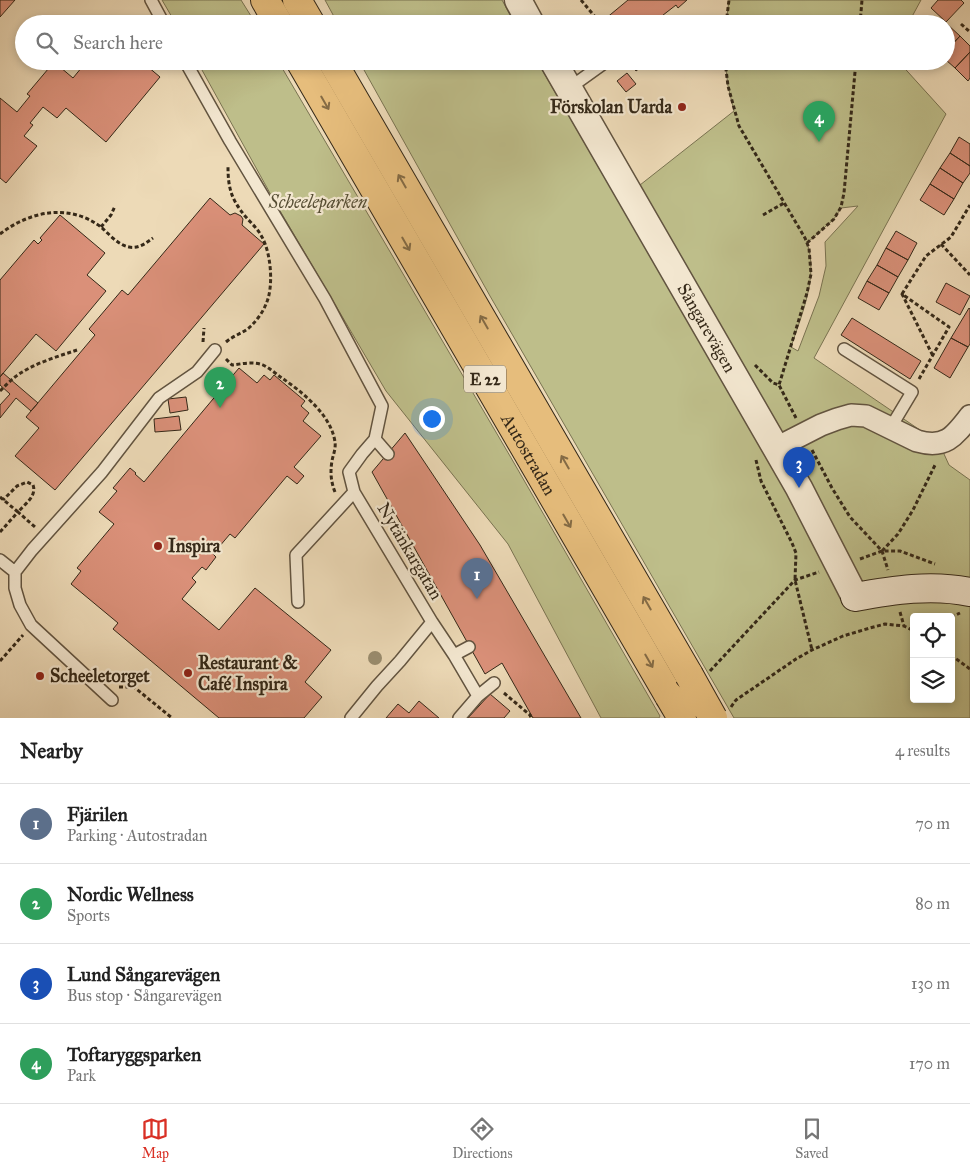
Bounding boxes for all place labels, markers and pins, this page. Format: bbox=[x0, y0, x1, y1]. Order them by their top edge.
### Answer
place label: Förskolan Uarda bbox=[550, 96, 672, 118]
marker: Förskolan Uarda bbox=[676, 101, 688, 113]
pin: 4 bbox=[803, 101, 835, 142]
pin: 2 bbox=[204, 367, 236, 408]
pin: 3 bbox=[783, 447, 815, 488]
place label: Inspira bbox=[168, 535, 221, 558]
marker: Inspira bbox=[152, 540, 164, 552]
pin: 1 bbox=[461, 558, 493, 599]
place label: Restaurant & Café Inspira bbox=[198, 652, 298, 696]
place label: Scheeletorget bbox=[50, 665, 150, 688]
marker: Restaurant & Café Inspira bbox=[182, 667, 194, 679]
marker: Scheeletorget bbox=[34, 670, 46, 682]

